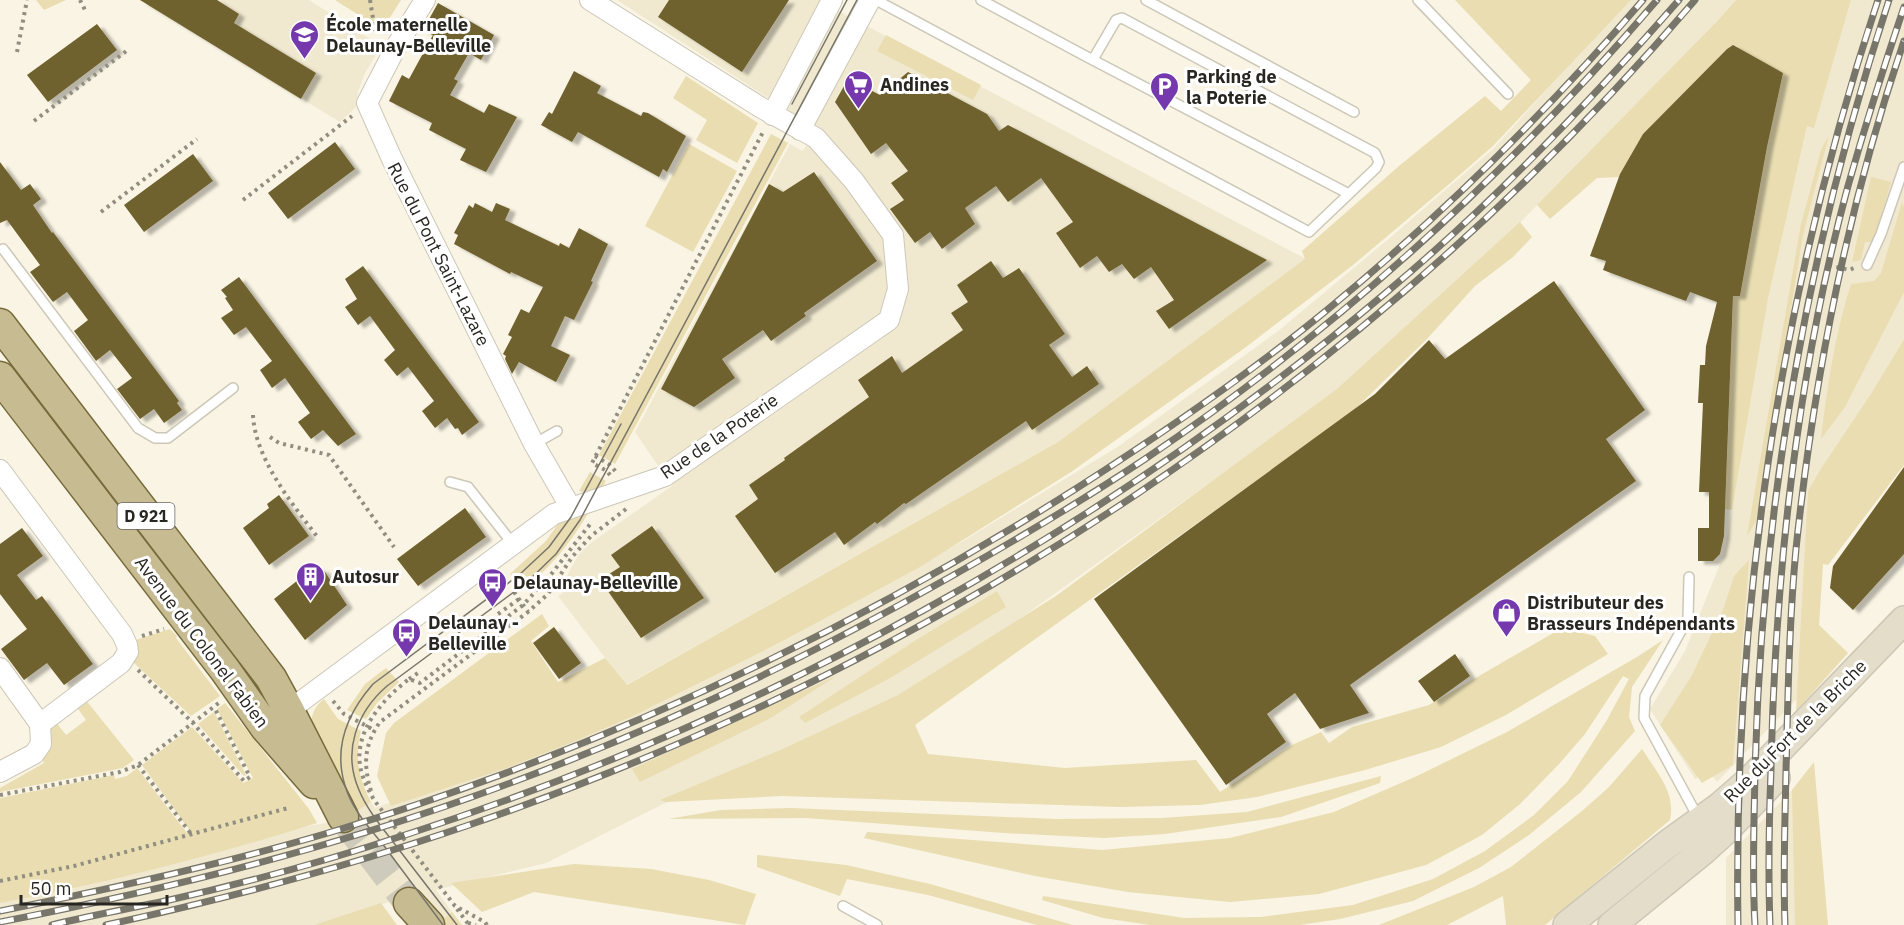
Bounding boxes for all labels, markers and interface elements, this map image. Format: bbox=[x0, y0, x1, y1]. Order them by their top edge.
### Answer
place label: École maternelle Delaunay-Belleville bbox=[326, 12, 491, 57]
school or university icon: École maternelle Delaunay-Belleville bbox=[289, 18, 321, 60]
place label: Parking de la Poterie bbox=[1186, 65, 1277, 109]
supermarket icon: Andines bbox=[843, 68, 875, 110]
parking icon: Parking de la Poterie bbox=[1149, 70, 1181, 112]
place label: Andines bbox=[880, 73, 949, 96]
street label: Rue du Pont Saint-Lazare bbox=[383, 158, 495, 350]
street label: Rue de la Poterie bbox=[656, 388, 782, 484]
road number: D 921 bbox=[118, 503, 174, 529]
street label: Avenue du Colonel Fabien bbox=[130, 552, 274, 732]
building icon: Autosur bbox=[295, 560, 327, 602]
place label: Autosur bbox=[332, 565, 399, 588]
bus stop icon: Delaunay-Belleville bbox=[476, 566, 508, 608]
place label: Delaunay-Belleville bbox=[513, 571, 678, 594]
place label: Distributeur des Brasseurs Indépendants bbox=[1527, 591, 1735, 635]
shop icon: Distributeur des Brasseurs Indépendants bbox=[1490, 596, 1522, 638]
place label: Delaunay - Belleville bbox=[428, 611, 519, 655]
bus stop icon: Delaunay - Belleville bbox=[391, 616, 423, 658]
street label: Rue du Fort de la Briche bbox=[1719, 655, 1871, 807]
scale bar bbox=[21, 868, 166, 906]
text: 50 m bbox=[30, 877, 72, 900]

